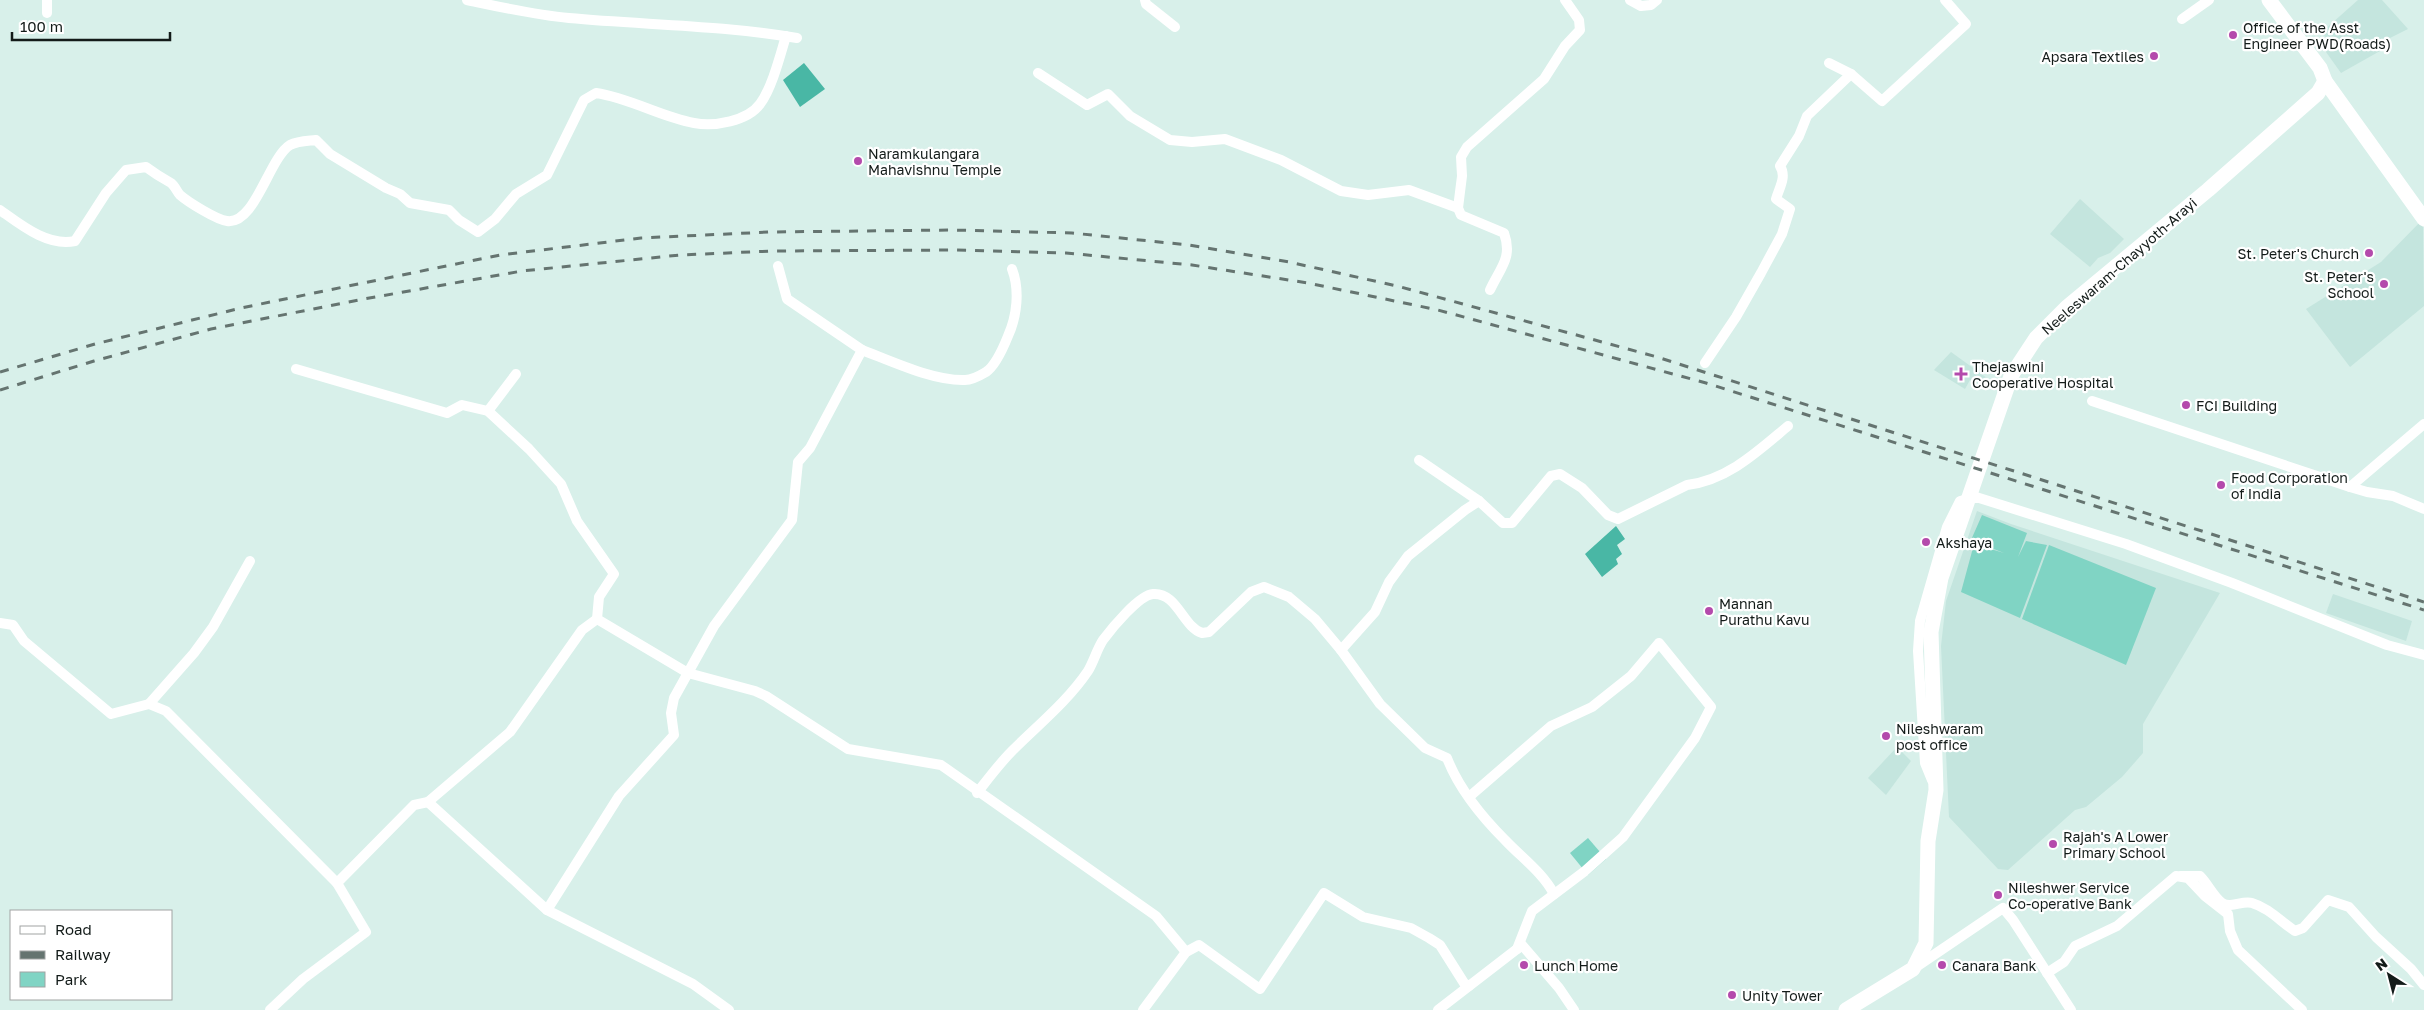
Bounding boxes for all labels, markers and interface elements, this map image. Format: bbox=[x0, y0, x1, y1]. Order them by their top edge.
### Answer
scale bar bbox=[12, 10, 170, 42]
text: 100 m bbox=[20, 17, 63, 35]
place label: Office of the Asst Engineer PWD(Roads) bbox=[2243, 19, 2391, 52]
marker: Office of the Asst Engineer PWD(Roads) bbox=[2227, 29, 2239, 41]
place label: Apsara Textiles bbox=[2041, 48, 2144, 65]
marker: Apsara Textiles bbox=[2148, 50, 2160, 62]
place label: Naramkulangara Mahavishnu Temple bbox=[868, 145, 1001, 178]
marker: Naramkulangara Mahavishnu Temple bbox=[852, 155, 864, 167]
street label: Neeleswaram-Chayyoth-Arayi bbox=[2038, 194, 2200, 338]
place label: St. Peter's Church bbox=[2238, 245, 2359, 262]
marker: St. Peter's Church bbox=[2363, 247, 2375, 259]
place label: St. Peter's School bbox=[2304, 268, 2374, 301]
marker: St. Peter's School bbox=[2378, 278, 2390, 290]
place label: Thejaswini Cooperative Hospital bbox=[1972, 358, 2113, 391]
marker: Thejaswini Cooperative Hospital bbox=[1954, 367, 1968, 381]
place label: FCI Building bbox=[2196, 397, 2277, 414]
marker: FCI Building bbox=[2180, 399, 2192, 411]
place label: Food Corporation of India bbox=[2231, 469, 2348, 502]
marker: Food Corporation of India bbox=[2215, 479, 2227, 491]
place label: Akshaya bbox=[1936, 534, 1992, 551]
marker: Akshaya bbox=[1920, 536, 1932, 548]
place label: Mannan Purathu Kavu bbox=[1719, 595, 1809, 628]
marker: Mannan Purathu Kavu bbox=[1703, 605, 1715, 617]
place label: Nileshwaram post office bbox=[1896, 720, 1983, 753]
marker: Nileshwaram post office bbox=[1880, 730, 1892, 742]
place label: Rajah's A Lower Primary School bbox=[2063, 828, 2169, 861]
marker: Rajah's A Lower Primary School bbox=[2047, 838, 2059, 850]
place label: Nileshwer Service Co-operative Bank bbox=[2008, 879, 2132, 912]
marker: Nileshwer Service Co-operative Bank bbox=[1992, 889, 2004, 901]
legend bbox=[10, 910, 172, 1000]
text: Road bbox=[55, 920, 92, 938]
text: Railway bbox=[55, 945, 111, 963]
north arrow bbox=[2364, 950, 2414, 1000]
text: N bbox=[2372, 954, 2390, 974]
place label: Lunch Home bbox=[1534, 957, 1618, 974]
place label: Canara Bank bbox=[1952, 957, 2037, 974]
marker: Lunch Home bbox=[1518, 959, 1530, 971]
marker: Canara Bank bbox=[1936, 959, 1948, 971]
text: Park bbox=[55, 970, 88, 988]
place label: Unity Tower bbox=[1742, 987, 1823, 1004]
marker: Unity Tower bbox=[1726, 989, 1738, 1001]

